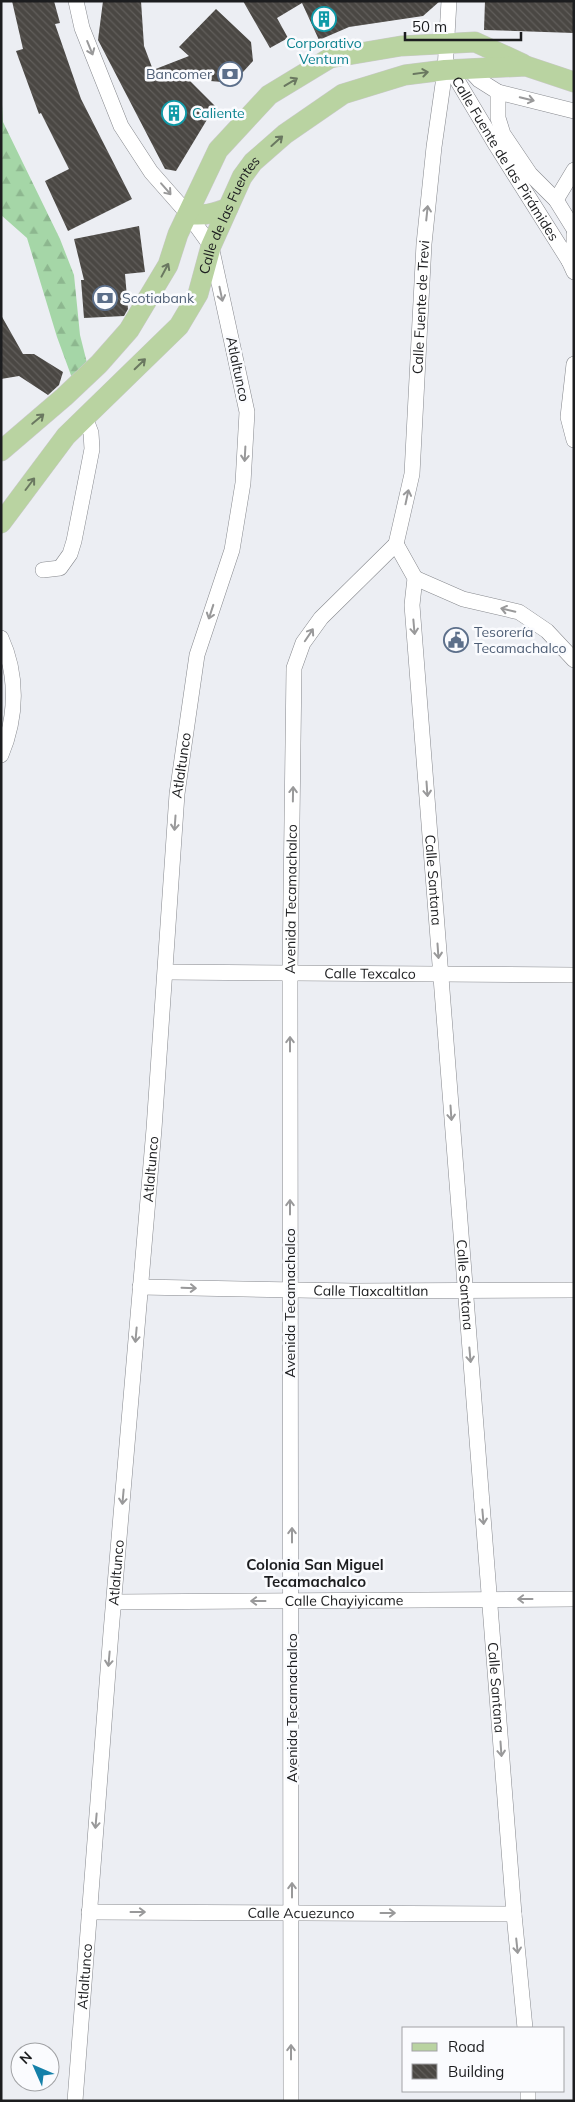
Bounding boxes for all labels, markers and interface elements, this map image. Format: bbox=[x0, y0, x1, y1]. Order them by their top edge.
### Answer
building icon: Corporativo Ventum bbox=[311, 6, 337, 32]
scale bar bbox=[405, 10, 521, 42]
text: 50 m bbox=[412, 17, 447, 36]
place label: Corporativo Ventum bbox=[286, 34, 362, 68]
one-way arrow bbox=[85, 40, 95, 55]
bank icon: Bancomer bbox=[217, 61, 243, 87]
place label: Bancomer bbox=[146, 65, 213, 83]
one-way arrow bbox=[413, 68, 429, 78]
street label: Calle Fuente de las Pirámides bbox=[448, 73, 563, 244]
one-way arrow bbox=[284, 76, 298, 87]
one-way arrow bbox=[518, 95, 534, 104]
building icon: Caliente bbox=[161, 100, 187, 126]
place label: Caliente bbox=[192, 104, 245, 122]
one-way arrow bbox=[270, 135, 283, 147]
street label: Calle de las Fuentes bbox=[195, 151, 263, 276]
one-way arrow bbox=[161, 183, 172, 196]
one-way arrow bbox=[423, 205, 432, 221]
street label: Calle Fuente de Trevi bbox=[408, 239, 433, 374]
one-way arrow bbox=[160, 263, 170, 278]
bank icon: Scotiabank bbox=[92, 285, 118, 311]
one-way arrow bbox=[217, 285, 226, 301]
place label: Scotiabank bbox=[122, 289, 195, 307]
street label: Atlaltunco bbox=[222, 335, 254, 403]
one-way arrow bbox=[133, 358, 146, 370]
one-way arrow bbox=[31, 414, 44, 425]
one-way arrow bbox=[240, 445, 249, 461]
one-way arrow bbox=[25, 478, 36, 491]
one-way arrow bbox=[403, 489, 413, 505]
one-way arrow bbox=[206, 603, 215, 619]
one-way arrow bbox=[501, 605, 517, 614]
one-way arrow bbox=[409, 619, 418, 635]
place label: Tesorería Tecamachalco bbox=[474, 623, 567, 657]
public building icon: Tesorería Tecamachalco bbox=[443, 627, 469, 653]
one-way arrow bbox=[304, 628, 314, 642]
street label: Atlaltunco bbox=[168, 731, 195, 799]
one-way arrow bbox=[422, 781, 431, 797]
one-way arrow bbox=[288, 787, 297, 803]
one-way arrow bbox=[171, 815, 180, 831]
street label: Avenida Tecamachalco bbox=[281, 824, 301, 974]
street label: Calle Santana bbox=[421, 834, 446, 926]
one-way arrow bbox=[434, 943, 443, 959]
street label: Calle Texcalco bbox=[324, 964, 416, 983]
one-way arrow bbox=[285, 1036, 295, 1052]
one-way arrow bbox=[447, 1105, 456, 1121]
street label: Atlaltunco bbox=[139, 1135, 162, 1203]
one-way arrow bbox=[285, 1199, 295, 1215]
street label: Avenida Tecamachalco bbox=[281, 1228, 299, 1378]
street label: Calle Santana bbox=[452, 1239, 477, 1331]
street label: Calle Tlaxcaltitlan bbox=[313, 1281, 429, 1300]
one-way arrow bbox=[180, 1283, 196, 1293]
one-way arrow bbox=[131, 1327, 141, 1343]
one-way arrow bbox=[465, 1347, 475, 1363]
one-way arrow bbox=[118, 1489, 128, 1505]
one-way arrow bbox=[478, 1509, 488, 1525]
one-way arrow bbox=[287, 1527, 296, 1543]
street label: Atlaltunco bbox=[104, 1539, 128, 1606]
district label: Colonia San Miguel Tecamachalco bbox=[246, 1555, 384, 1591]
street label: Calle Chayiyicame bbox=[285, 1591, 403, 1610]
one-way arrow bbox=[517, 1594, 534, 1604]
one-way arrow bbox=[250, 1596, 266, 1606]
street label: Avenida Tecamachalco bbox=[283, 1633, 301, 1783]
street label: Calle Santana bbox=[484, 1642, 509, 1734]
one-way arrow bbox=[104, 1651, 113, 1667]
one-way arrow bbox=[497, 1741, 506, 1757]
one-way arrow bbox=[91, 1813, 101, 1829]
one-way arrow bbox=[287, 1882, 297, 1898]
street label: Calle Acuezunco bbox=[247, 1904, 355, 1922]
one-way arrow bbox=[129, 1907, 145, 1917]
one-way arrow bbox=[379, 1909, 395, 1918]
one-way arrow bbox=[512, 1938, 522, 1954]
street label: Atlaltunco bbox=[73, 1943, 96, 2010]
legend bbox=[402, 2027, 565, 2092]
text: Road bbox=[448, 2037, 485, 2056]
north arrow bbox=[10, 2042, 60, 2092]
one-way arrow bbox=[286, 2044, 296, 2060]
text: N bbox=[16, 2048, 36, 2068]
text: Building bbox=[448, 2062, 504, 2081]

